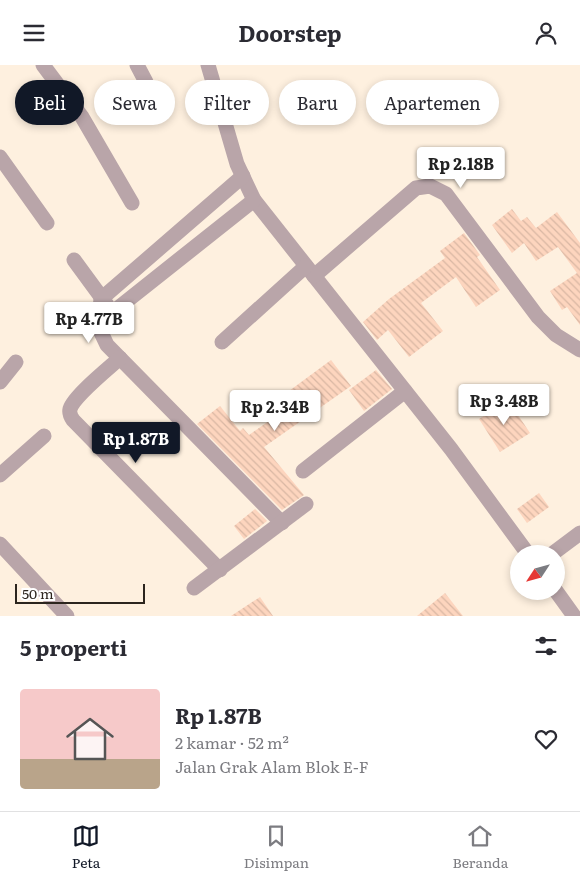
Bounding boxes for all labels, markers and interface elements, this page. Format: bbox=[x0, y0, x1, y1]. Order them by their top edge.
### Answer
text: Doorstep bbox=[238, 16, 342, 49]
icon: menu bbox=[20, 19, 48, 47]
icon: person bbox=[532, 19, 560, 47]
chip: Beli bbox=[15, 80, 84, 125]
chip: Sewa bbox=[94, 80, 175, 125]
chip: Filter bbox=[185, 80, 269, 125]
chip: Baru bbox=[279, 80, 356, 125]
chip: Apartemen bbox=[366, 80, 499, 125]
pin: Rp 2.18B bbox=[409, 147, 513, 189]
text: Rp 2.18B bbox=[428, 151, 494, 175]
pin: Rp 4.77B bbox=[37, 301, 141, 344]
text: Rp 4.77B bbox=[55, 306, 123, 330]
pin: Rp 3.48B bbox=[452, 383, 556, 426]
text: Rp 3.48B bbox=[469, 388, 539, 412]
pin: Rp 2.34B bbox=[223, 389, 327, 432]
text: Rp 2.34B bbox=[241, 394, 309, 418]
pin: Rp 1.87B bbox=[84, 421, 188, 464]
text: Rp 1.87B bbox=[103, 426, 169, 450]
north arrow bbox=[510, 545, 565, 600]
map controls bbox=[510, 545, 565, 600]
scale bar bbox=[15, 581, 145, 604]
text: 50 m bbox=[22, 583, 54, 603]
text: 5 properti bbox=[20, 631, 127, 662]
icon: filters bbox=[532, 632, 560, 660]
text: Rp 1.87B bbox=[175, 699, 262, 730]
icon: home bbox=[60, 709, 120, 769]
icon: heart bbox=[532, 725, 560, 753]
text: 2 kamar · 52 m² bbox=[175, 730, 289, 754]
text: Jalan Grak Alam Blok E-F bbox=[175, 754, 369, 778]
tab: Peta bbox=[72, 822, 100, 872]
tab: Disimpan bbox=[244, 822, 309, 872]
tab: Beranda bbox=[453, 822, 508, 872]

